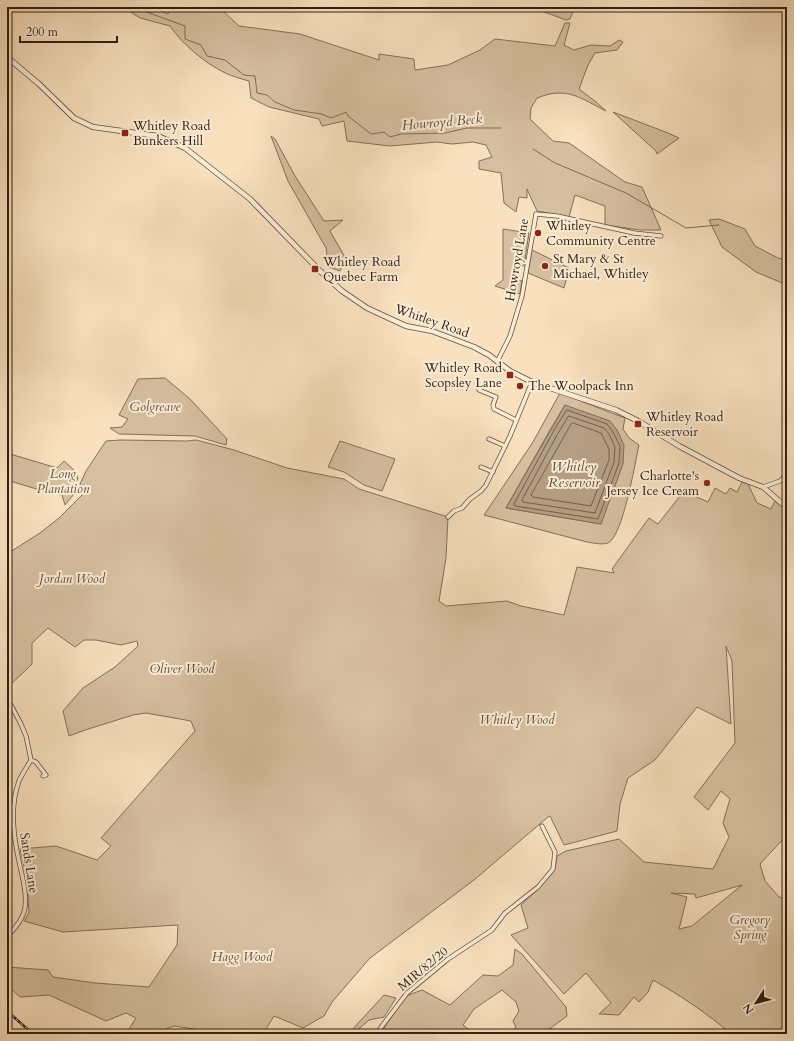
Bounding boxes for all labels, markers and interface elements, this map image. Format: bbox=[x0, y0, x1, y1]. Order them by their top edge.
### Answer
scale bar bbox=[20, 18, 117, 44]
text: 200 m bbox=[26, 24, 59, 40]
water label: Howroyd Beck bbox=[401, 109, 483, 135]
place label: Whitley Road Bunkers Hill bbox=[132, 117, 210, 150]
marker: Whitley Road Bunkers Hill bbox=[120, 128, 130, 138]
street label: Howroyd Lane bbox=[501, 217, 533, 303]
place label: Whitley Community Centre bbox=[545, 217, 656, 250]
marker: Whitley Community Centre bbox=[533, 228, 543, 238]
place label: St Mary & St Michael, Whitley bbox=[553, 250, 649, 283]
place label: Whitley Road Quebec Farm bbox=[322, 253, 400, 286]
marker: St Mary & St Michael, Whitley bbox=[540, 261, 550, 271]
marker: Whitley Road Quebec Farm bbox=[310, 264, 320, 274]
street label: Whitley Road bbox=[392, 300, 472, 342]
place label: Whitley Road Scopsley Lane bbox=[424, 359, 502, 392]
marker: Whitley Road Scopsley Lane bbox=[505, 370, 515, 380]
place label: The Woolpack Inn bbox=[528, 377, 635, 395]
marker: The Woolpack Inn bbox=[515, 381, 525, 391]
park label: Golgreave bbox=[129, 398, 182, 416]
place label: Whitley Road Reservoir bbox=[645, 408, 723, 441]
marker: Whitley Road Reservoir bbox=[633, 419, 643, 429]
water label: Whitley Reservoir bbox=[548, 457, 600, 492]
park label: Long Plantation bbox=[37, 465, 90, 498]
place label: Charlotte's Jersey Ice Cream bbox=[604, 467, 699, 500]
marker: Charlotte's Jersey Ice Cream bbox=[702, 478, 712, 488]
park label: Jordan Wood bbox=[36, 570, 106, 588]
park label: Oliver Wood bbox=[149, 660, 215, 678]
park label: Whitley Wood bbox=[480, 711, 555, 729]
street label: Sands Lane bbox=[15, 831, 43, 895]
park label: Gregory Spring bbox=[730, 911, 771, 944]
street label: MIR/82/20 bbox=[394, 942, 452, 995]
park label: Hagg Wood bbox=[212, 948, 273, 966]
north arrow bbox=[736, 983, 776, 1023]
text: N bbox=[739, 1000, 757, 1017]

